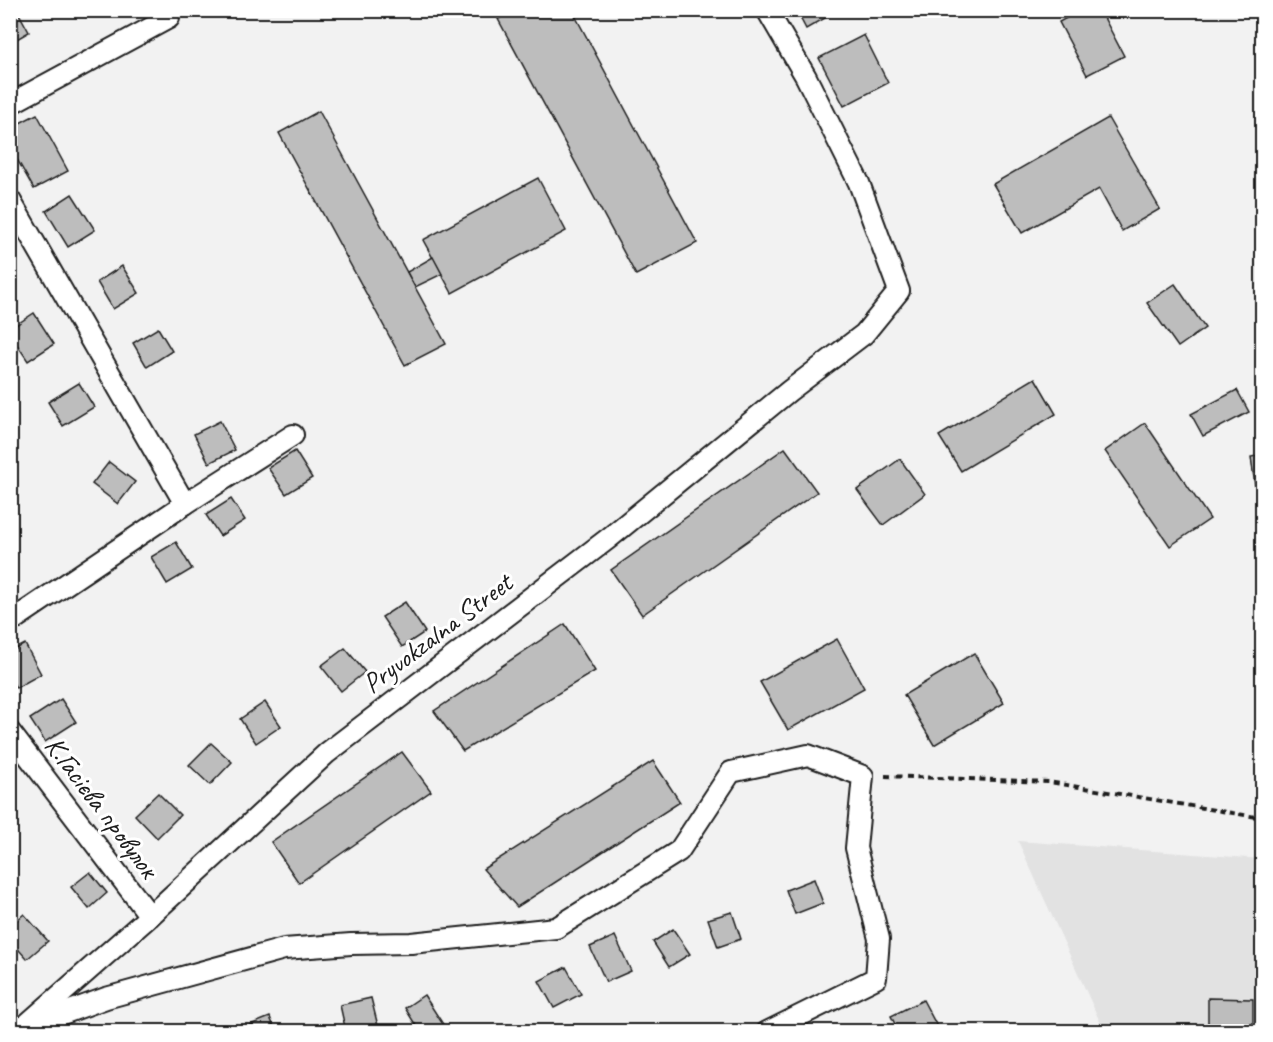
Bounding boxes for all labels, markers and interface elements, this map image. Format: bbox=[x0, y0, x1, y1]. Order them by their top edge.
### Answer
street label: Pryvokzalna Street bbox=[355, 564, 521, 701]
street label: К.Гасієва провулок bbox=[37, 729, 168, 886]

